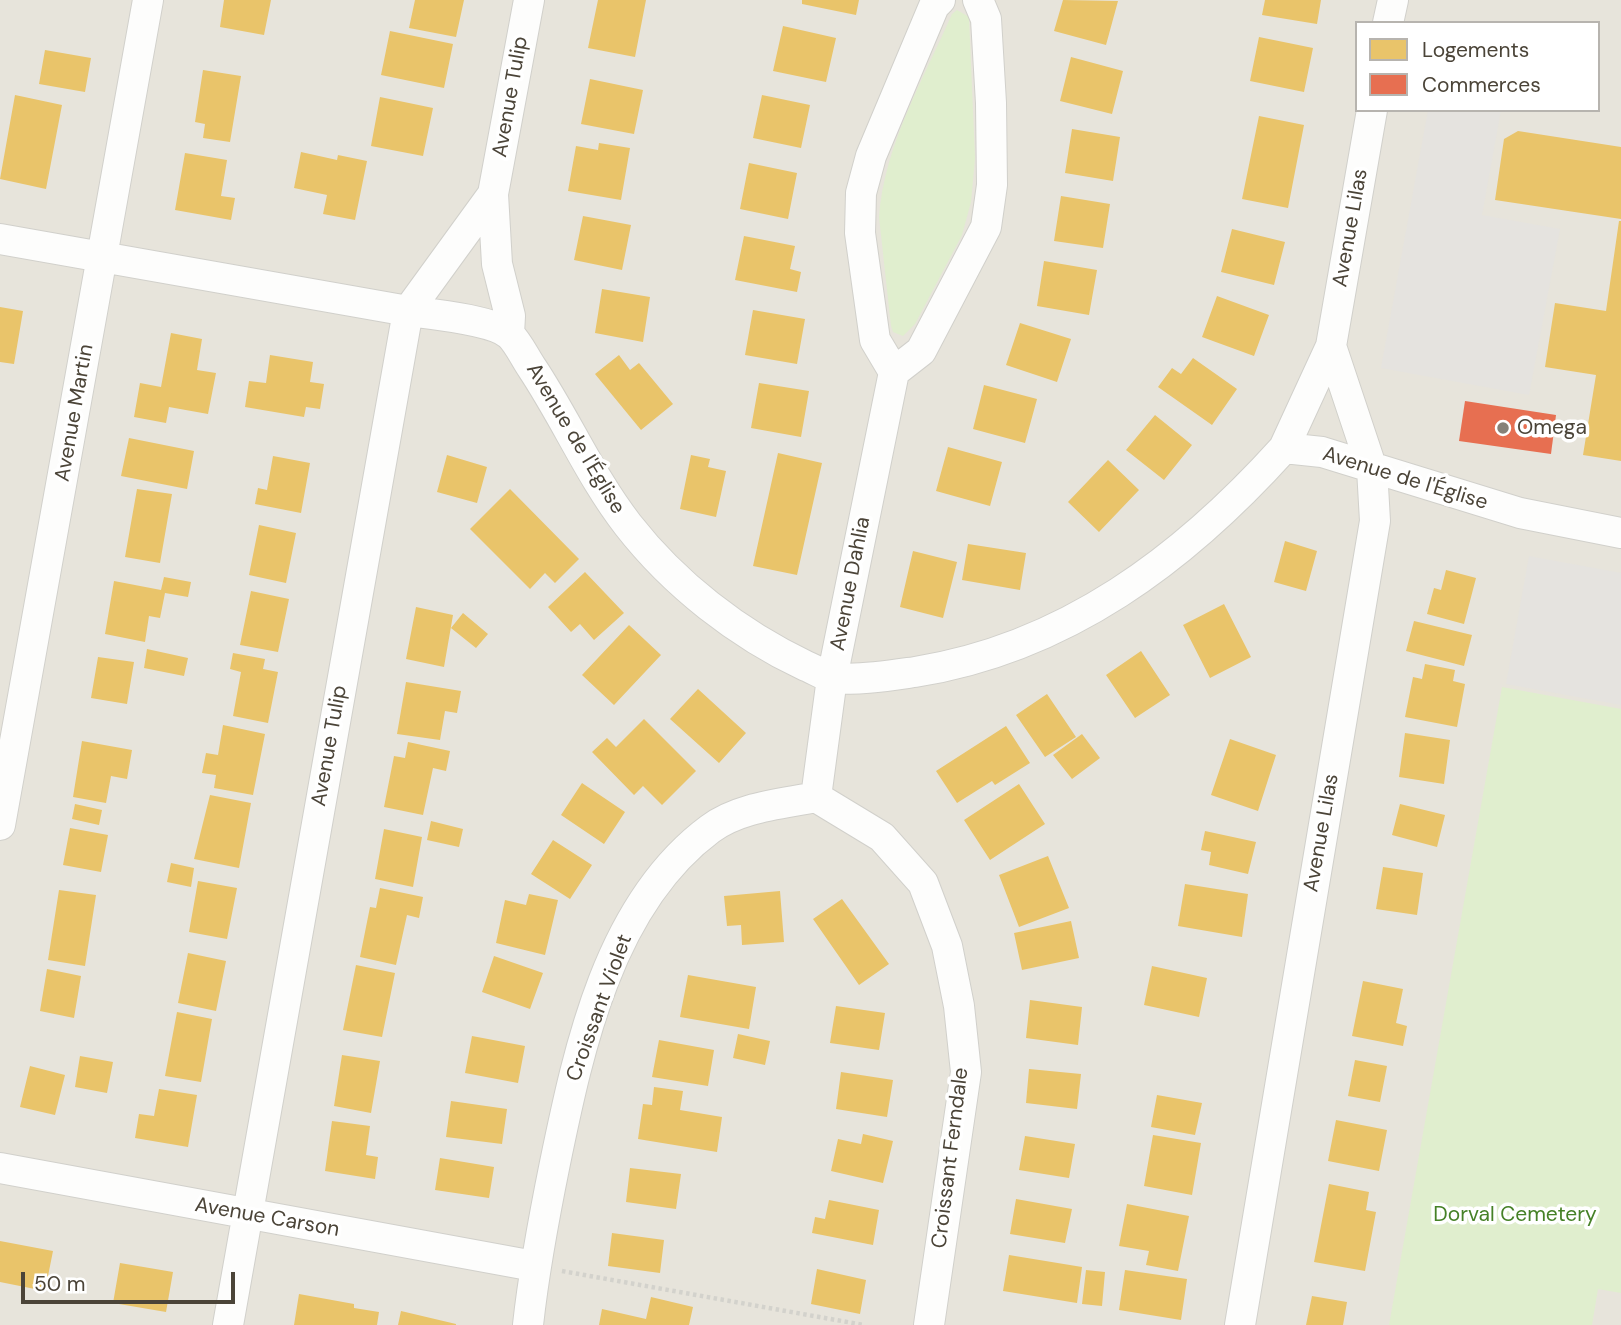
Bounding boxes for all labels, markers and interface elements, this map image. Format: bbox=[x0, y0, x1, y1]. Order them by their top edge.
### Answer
legend bbox=[1355, 21, 1600, 112]
street label: Avenue Tulip bbox=[488, 34, 534, 160]
text: Logements bbox=[1422, 36, 1529, 64]
text: Commerces bbox=[1422, 71, 1541, 99]
street label: Avenue Lilas bbox=[1328, 167, 1374, 289]
street label: Avenue Martin bbox=[51, 342, 99, 484]
street label: Avenue de l'Église bbox=[520, 359, 630, 519]
place label: Omega bbox=[1517, 415, 1587, 441]
marker: Omega bbox=[1495, 420, 1511, 436]
street label: Avenue de l'Église bbox=[1319, 442, 1491, 516]
street label: Avenue Dahlia bbox=[826, 515, 876, 653]
street label: Avenue Tulip bbox=[307, 683, 353, 809]
street label: Avenue Lilas bbox=[1299, 772, 1345, 894]
street label: Croissant Violet bbox=[562, 931, 638, 1085]
street label: Croissant Ferndale bbox=[927, 1066, 975, 1250]
street label: Avenue Carson bbox=[193, 1193, 341, 1243]
park label: Dorval Cemetery bbox=[1433, 1202, 1597, 1228]
scale bar bbox=[24, 1258, 238, 1302]
text: 50 m bbox=[34, 1270, 85, 1298]

